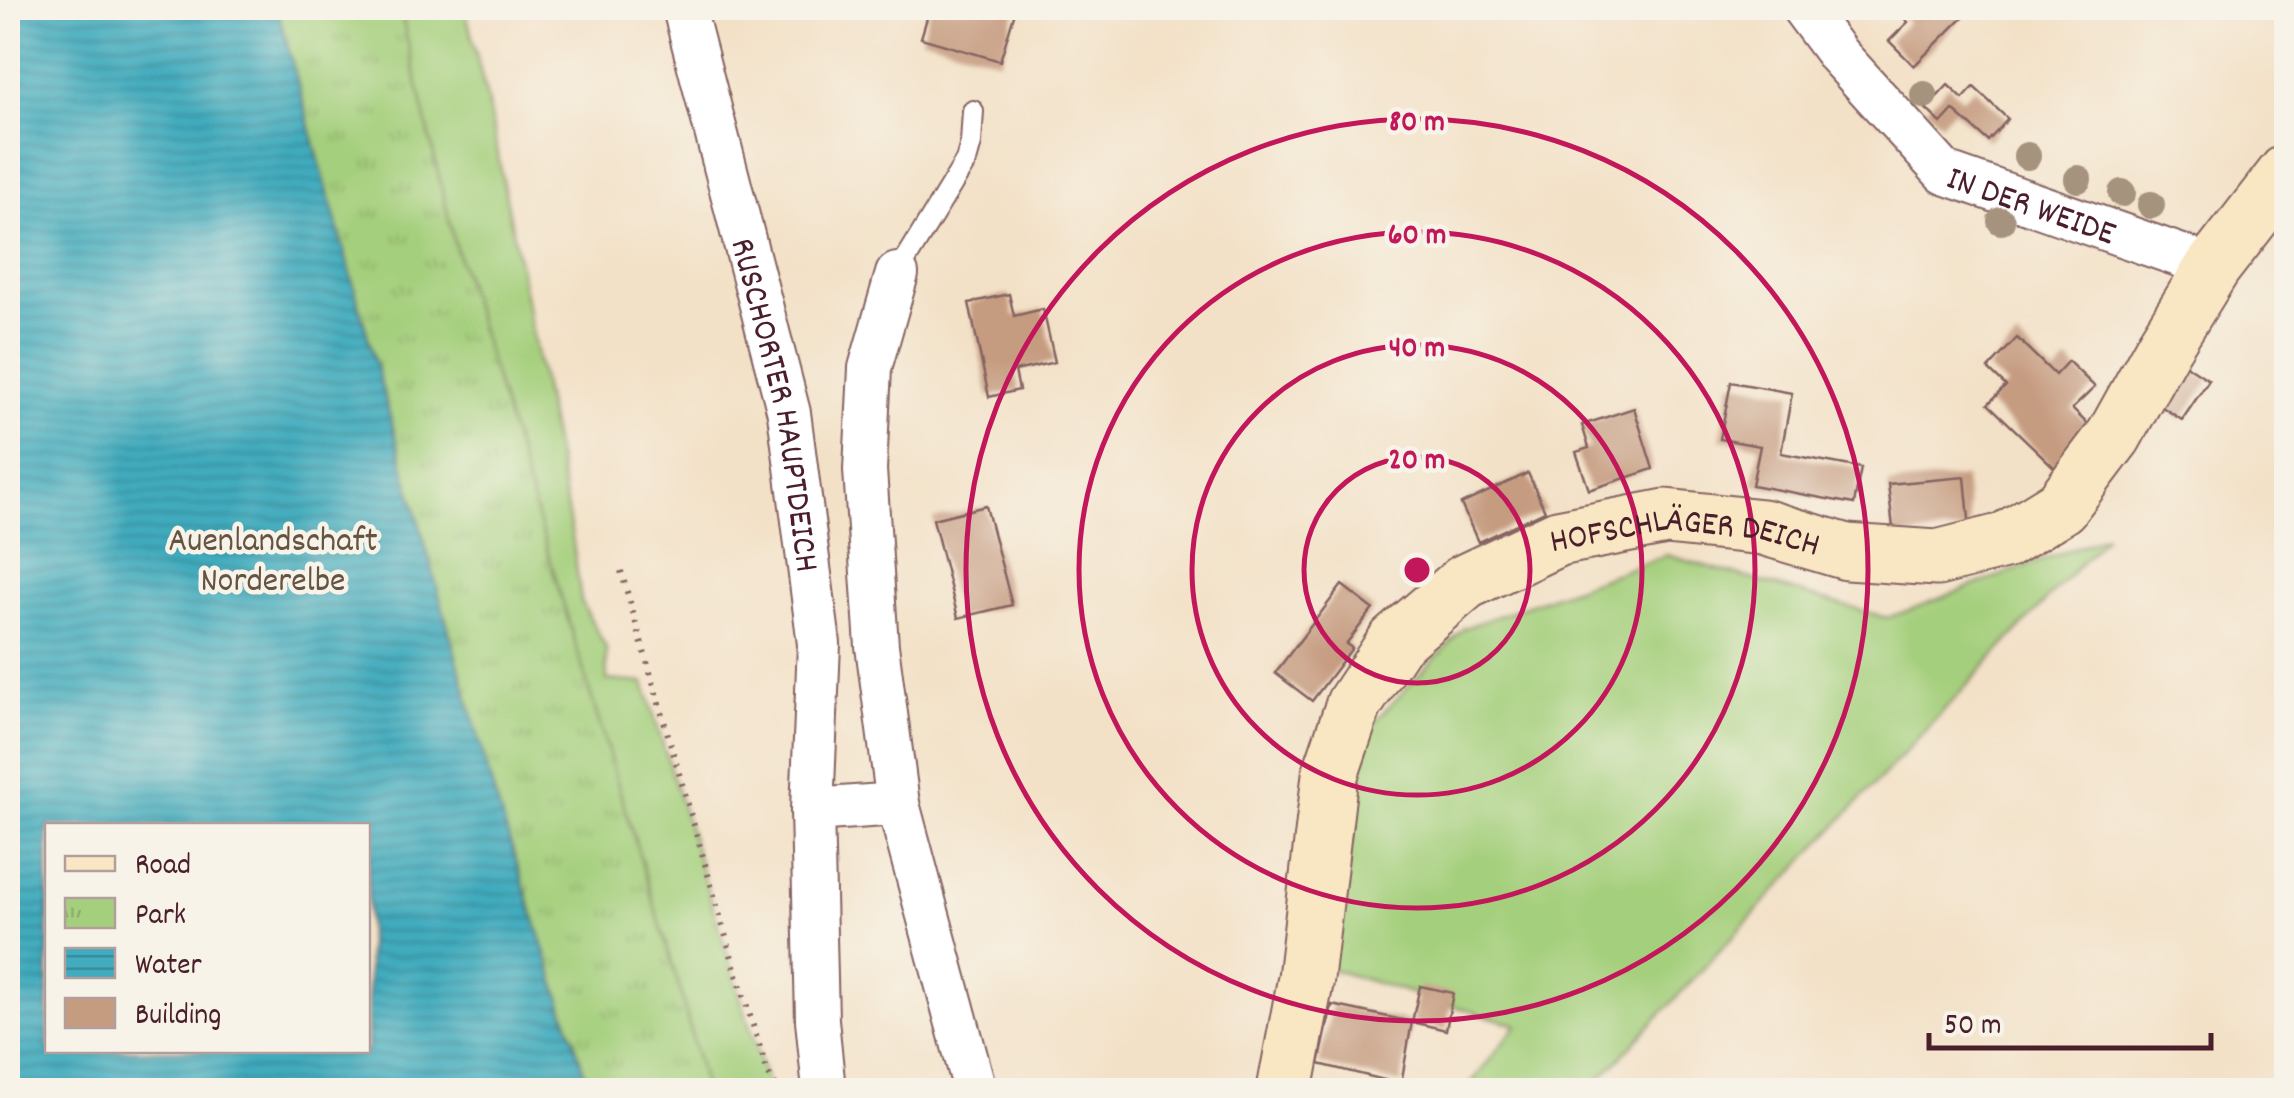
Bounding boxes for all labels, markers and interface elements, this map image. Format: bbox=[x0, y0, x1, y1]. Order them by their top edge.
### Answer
text: 80 m bbox=[1389, 103, 1445, 146]
street label: IN DER WEIDE bbox=[1939, 155, 2122, 261]
text: 60 m bbox=[1388, 216, 1446, 259]
street label: RUSCHORTER HAUPTDEICH bbox=[715, 233, 829, 575]
text: 40 m bbox=[1389, 329, 1445, 372]
text: 20 m bbox=[1389, 441, 1445, 484]
street label: HOFSCHLÄGER DEICH bbox=[1546, 497, 1826, 573]
park label: Auenlandschaft Norderelbe bbox=[168, 518, 378, 608]
centre of rings bbox=[1399, 552, 1435, 588]
legend bbox=[45, 823, 370, 1053]
text: Road bbox=[135, 846, 191, 889]
text: Park bbox=[135, 896, 186, 939]
text: Water bbox=[135, 946, 202, 989]
scale bar bbox=[1929, 988, 2212, 1050]
text: Building bbox=[135, 996, 221, 1039]
text: 50 m bbox=[1944, 1006, 2002, 1049]

